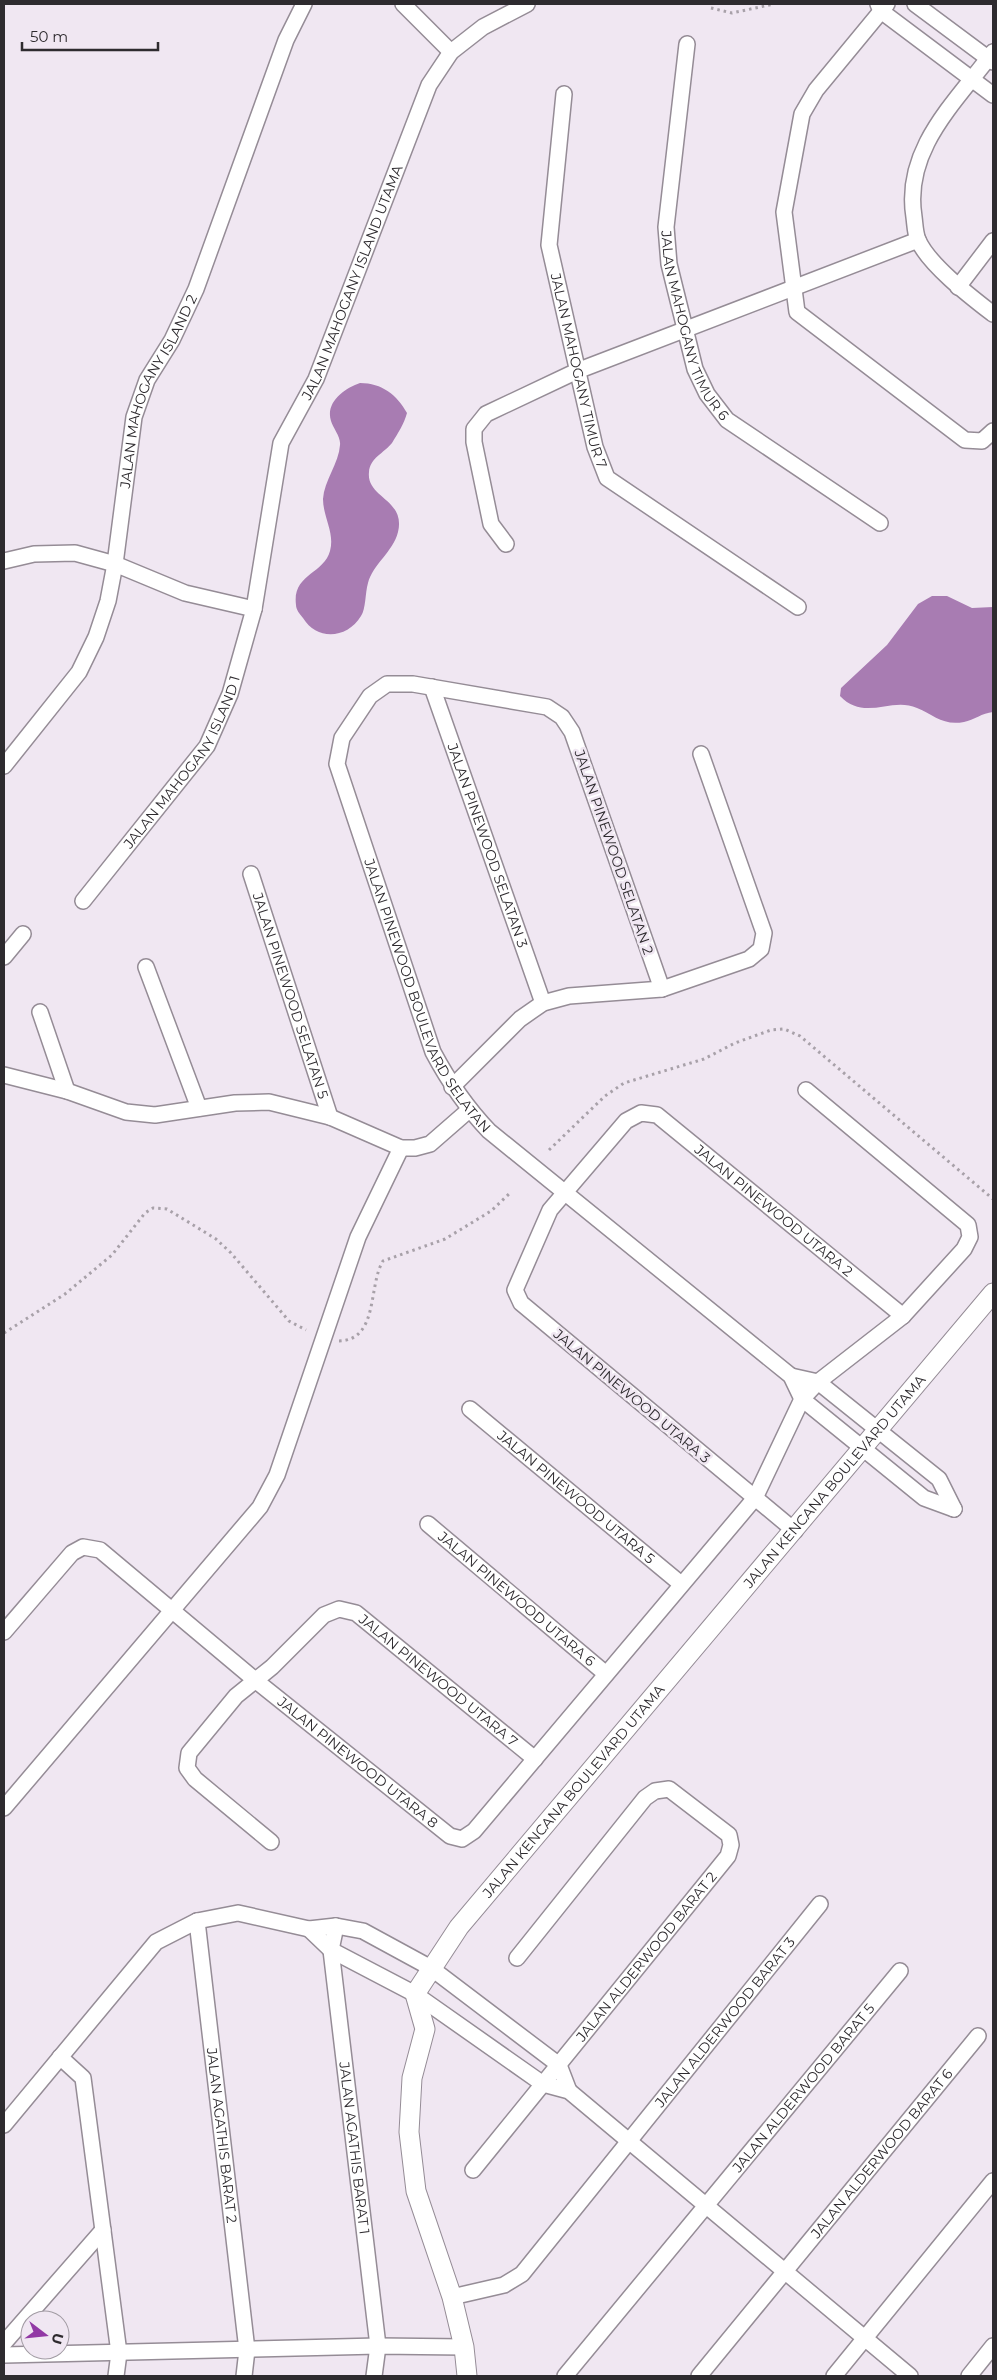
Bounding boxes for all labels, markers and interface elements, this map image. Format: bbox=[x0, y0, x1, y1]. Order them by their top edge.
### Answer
scale bar bbox=[22, 20, 159, 52]
text: 50 m bbox=[30, 27, 68, 46]
street label: JALAN MAHOGANY ISLAND UTAMA bbox=[297, 161, 407, 404]
street label: JALAN MAHOGANY TIMUR 6 bbox=[657, 229, 733, 424]
street label: JALAN MAHOGANY TIMUR 7 bbox=[546, 270, 611, 471]
street label: JALAN MAHOGANY ISLAND 2 bbox=[116, 292, 201, 490]
street label: JALAN MAHOGANY ISLAND 1 bbox=[119, 673, 244, 853]
street label: JALAN PINEWOOD SELATAN 3 bbox=[443, 740, 532, 950]
street label: JALAN PINEWOOD SELATAN 2 bbox=[570, 746, 658, 957]
street label: JALAN PINEWOOD BOULEVARD SELATAN bbox=[360, 855, 495, 1136]
street label: JALAN PINEWOOD SELATAN 5 bbox=[248, 890, 332, 1101]
street label: JALAN PINEWOOD UTARA 2 bbox=[690, 1140, 857, 1280]
street label: JALAN PINEWOOD UTARA 3 bbox=[549, 1324, 714, 1467]
street label: JALAN KENCANA BOULEVARD UTAMA bbox=[739, 1370, 930, 1592]
street label: JALAN PINEWOOD UTARA 5 bbox=[493, 1426, 659, 1568]
street label: JALAN PINEWOOD UTARA 6 bbox=[434, 1527, 599, 1670]
street label: JALAN PINEWOOD UTARA 7 bbox=[355, 1609, 521, 1750]
street label: JALAN KENCANA BOULEVARD UTAMA bbox=[478, 1680, 669, 1902]
street label: JALAN PINEWOOD UTARA 8 bbox=[273, 1692, 442, 1832]
street label: JALAN ALDERWOOD BARAT 2 bbox=[571, 1868, 721, 2046]
street label: JALAN ALDERWOOD BARAT 3 bbox=[650, 1933, 799, 2112]
street label: JALAN ALDERWOOD BARAT 5 bbox=[728, 2000, 878, 2177]
street label: JALAN AGATHIS BARAT 2 bbox=[203, 2046, 241, 2224]
street label: JALAN AGATHIS BARAT 1 bbox=[335, 2060, 374, 2235]
street label: JALAN ALDERWOOD BARAT 6 bbox=[806, 2065, 957, 2243]
north arrow bbox=[20, 2310, 70, 2360]
text: U bbox=[47, 2331, 68, 2346]

